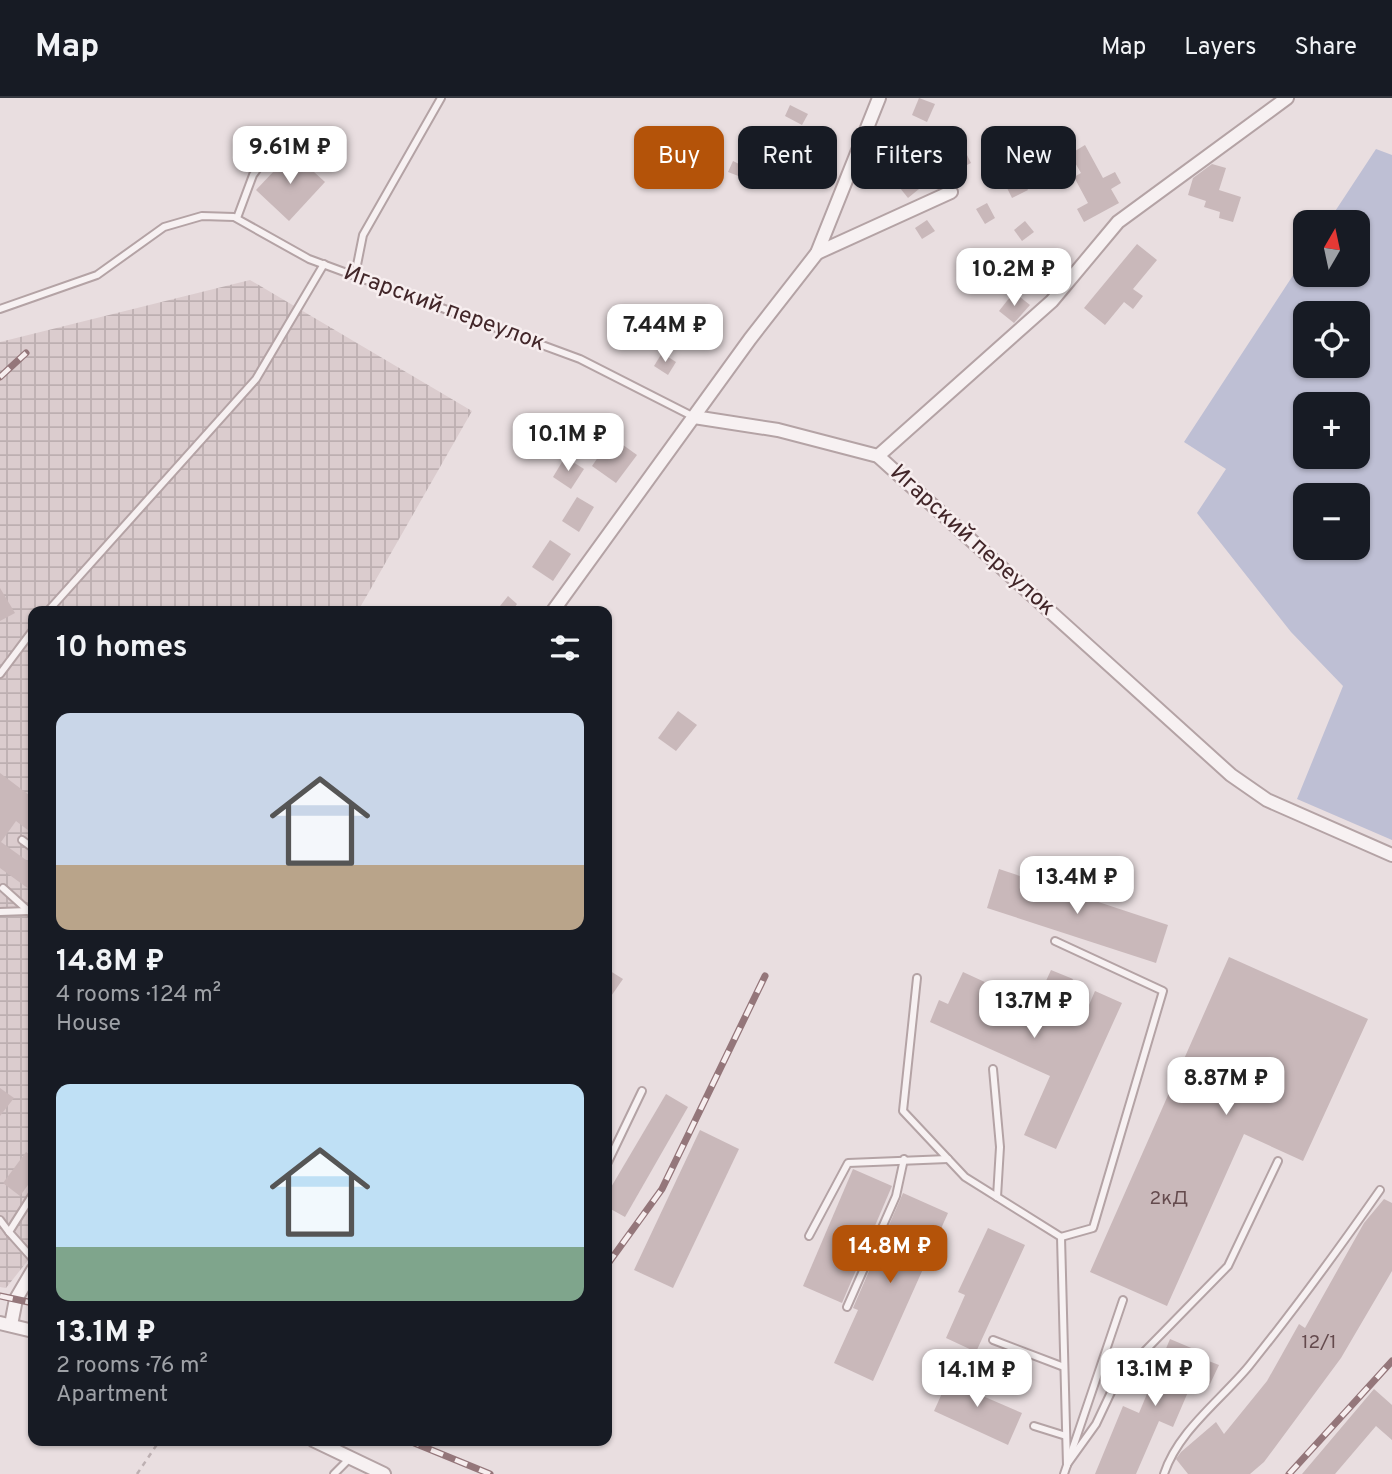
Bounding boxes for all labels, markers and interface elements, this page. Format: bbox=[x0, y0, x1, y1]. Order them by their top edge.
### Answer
text: Map bbox=[35, 27, 99, 69]
text: Map bbox=[1101, 33, 1146, 63]
text: Layers bbox=[1184, 33, 1256, 63]
text: Share bbox=[1294, 33, 1357, 63]
pin: 9.61M ₽ bbox=[225, 126, 355, 186]
chip: Buy bbox=[634, 126, 724, 189]
chip: Rent bbox=[738, 126, 837, 189]
chip: Filters bbox=[851, 126, 967, 189]
chip: New bbox=[981, 126, 1076, 189]
text: 9.61M ₽ bbox=[249, 134, 331, 163]
north arrow bbox=[1293, 210, 1370, 287]
map controls bbox=[1293, 210, 1370, 560]
pin: 10.2M ₽ bbox=[949, 248, 1079, 308]
text: 10.2M ₽ bbox=[972, 256, 1056, 285]
street label: Игарский переулок bbox=[339, 259, 549, 359]
button: locate bbox=[1293, 301, 1370, 378]
pin: 7.44M ₽ bbox=[600, 304, 730, 364]
text: 7.44M ₽ bbox=[623, 312, 707, 341]
button: + bbox=[1293, 392, 1370, 469]
pin: 10.1M ₽ bbox=[503, 414, 633, 473]
text: 10.1M ₽ bbox=[529, 421, 607, 450]
street label: Игарский переулок bbox=[883, 459, 1061, 623]
button: − bbox=[1293, 483, 1370, 560]
icon: filters bbox=[546, 629, 584, 667]
text: 10 homes bbox=[56, 630, 187, 667]
icon: home bbox=[257, 758, 383, 884]
pin: 13.4M ₽ bbox=[1012, 856, 1142, 916]
text: 13.4M ₽ bbox=[1036, 864, 1118, 893]
text: 14.8M ₽ bbox=[56, 944, 165, 981]
text: 4 rooms · 124 m² bbox=[56, 981, 221, 1010]
pin: 13.7M ₽ bbox=[969, 981, 1099, 1040]
text: 13.7M ₽ bbox=[995, 988, 1073, 1017]
text: House bbox=[56, 1010, 121, 1039]
pin: 8.87M ₽ bbox=[1161, 1058, 1291, 1117]
text: 8.87M ₽ bbox=[1183, 1065, 1269, 1094]
icon: home bbox=[257, 1129, 383, 1255]
house number: 2кД bbox=[1150, 1187, 1188, 1211]
pin: 14.8M ₽ bbox=[825, 1226, 955, 1285]
text: 14.8M ₽ bbox=[848, 1233, 932, 1262]
text: 13.1M ₽ bbox=[56, 1315, 156, 1352]
house number: 12/1 bbox=[1301, 1331, 1337, 1355]
pin: 13.1M ₽ bbox=[1090, 1348, 1220, 1408]
pin: 14.1M ₽ bbox=[912, 1350, 1042, 1409]
text: 2 rooms · 76 m² bbox=[56, 1352, 208, 1381]
text: 13.1M ₽ bbox=[1117, 1356, 1193, 1385]
text: 14.1M ₽ bbox=[938, 1357, 1016, 1386]
text: Apartment bbox=[56, 1381, 168, 1410]

